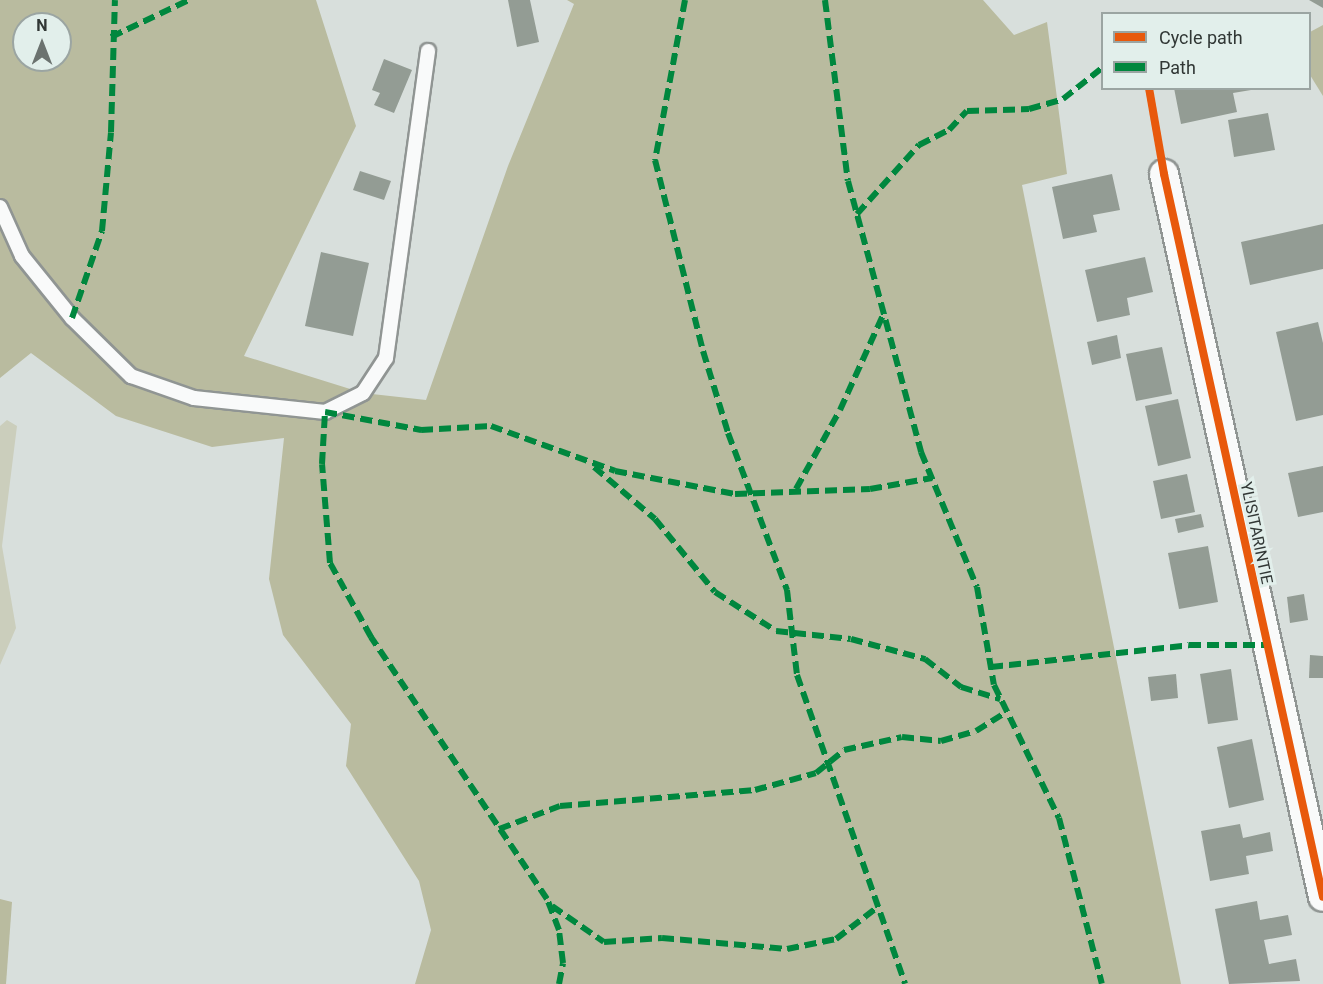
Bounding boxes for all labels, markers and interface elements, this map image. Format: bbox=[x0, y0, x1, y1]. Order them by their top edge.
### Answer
north arrow bbox=[12, 12, 72, 72]
legend bbox=[1101, 12, 1311, 90]
text: N bbox=[36, 16, 48, 35]
text: Cycle path bbox=[1159, 27, 1243, 48]
text: Path bbox=[1159, 57, 1196, 78]
street label: YLISITARINTIE bbox=[1236, 480, 1276, 586]

